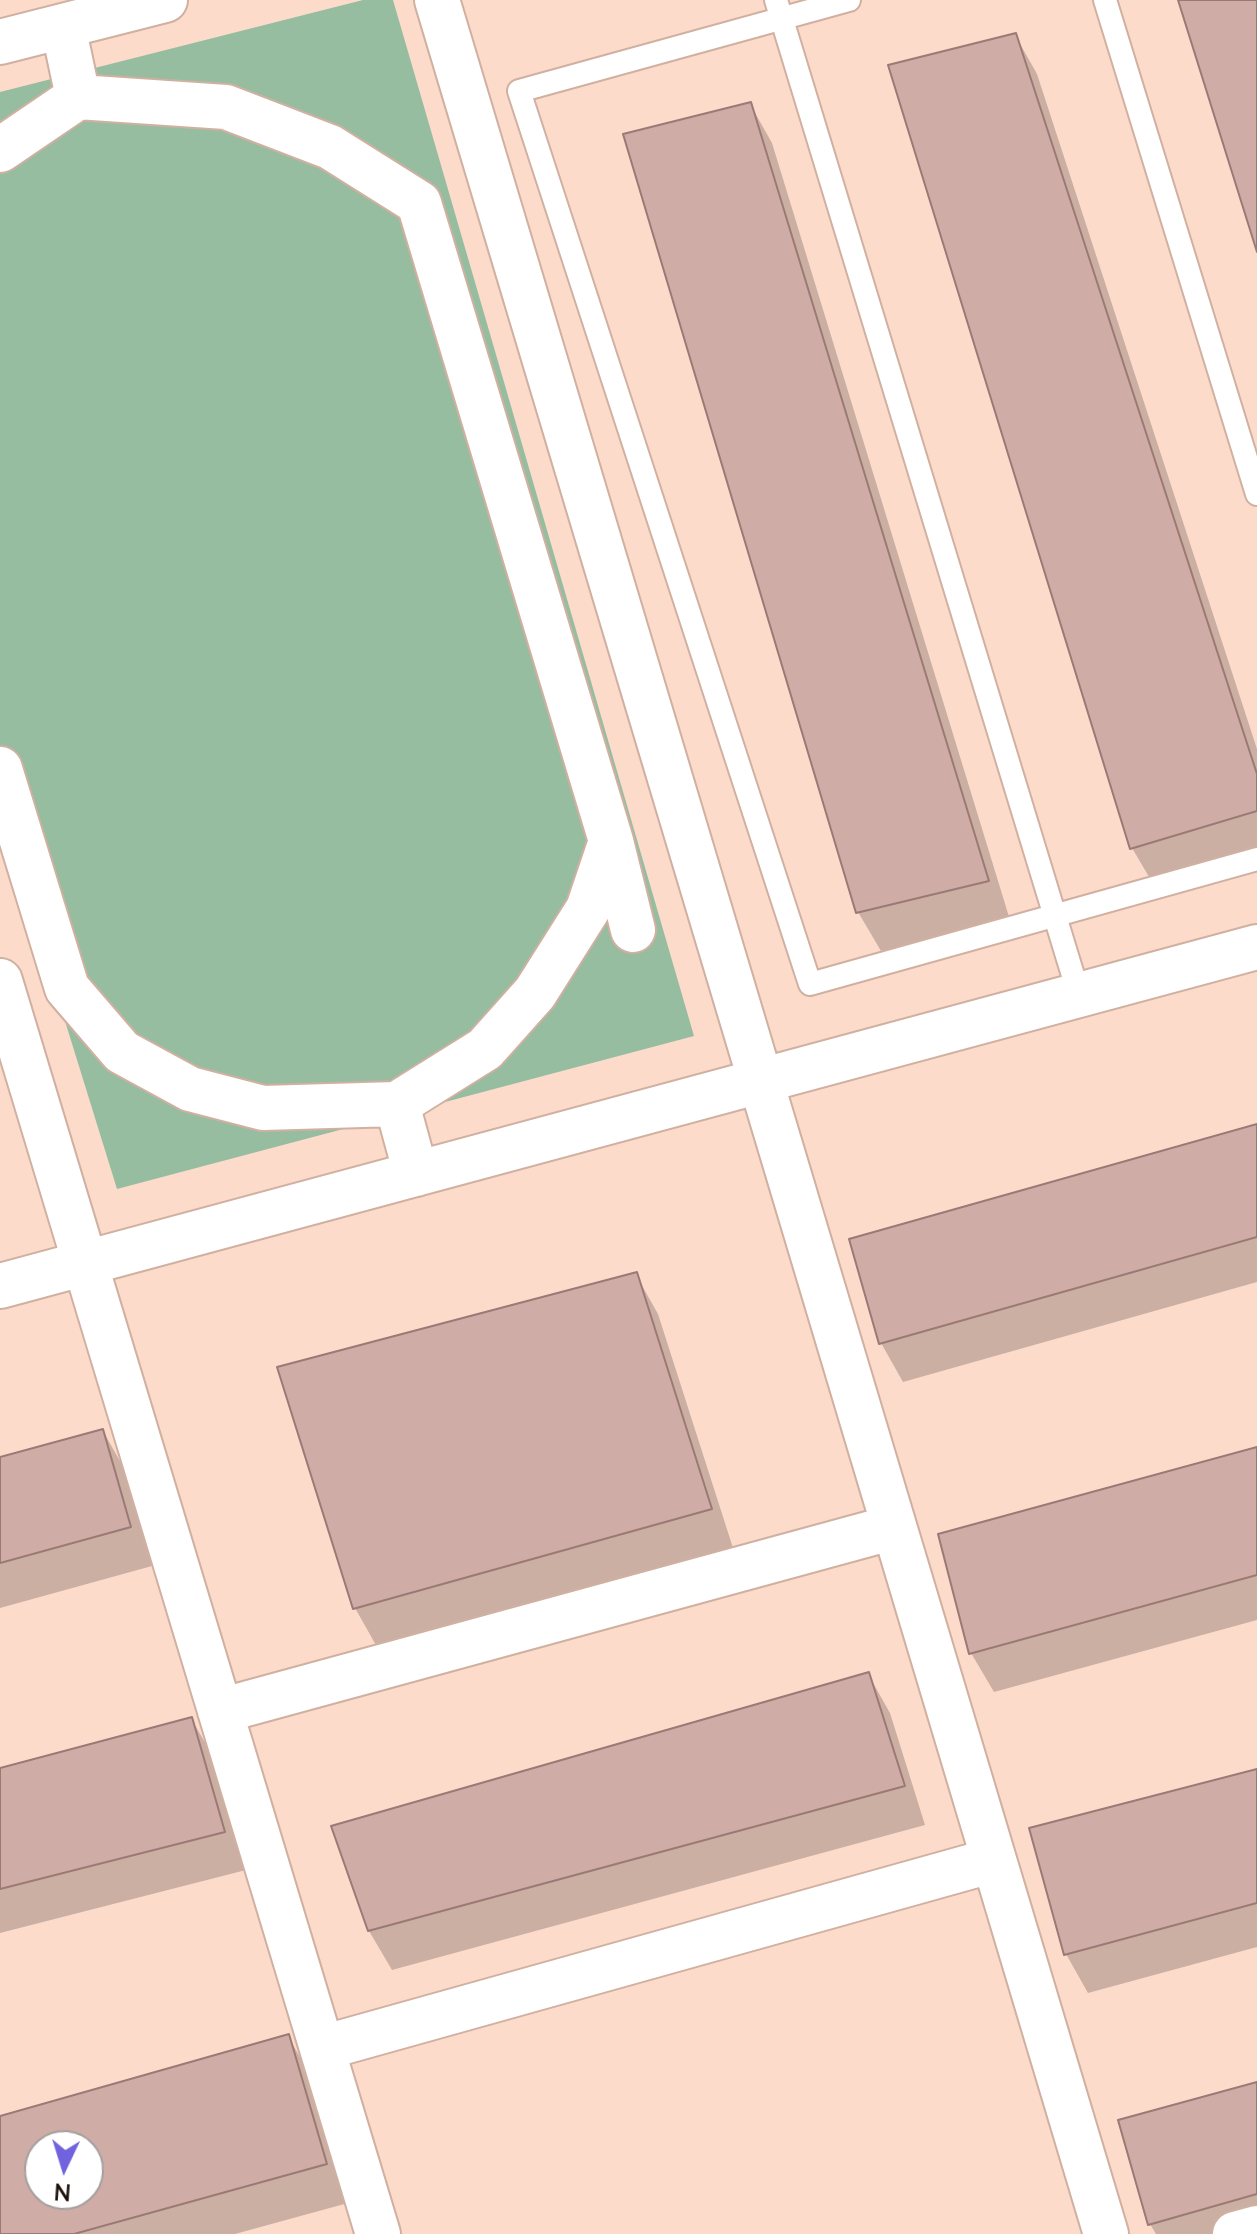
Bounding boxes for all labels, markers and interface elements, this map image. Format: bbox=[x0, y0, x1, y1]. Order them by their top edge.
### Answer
north arrow bbox=[24, 2130, 104, 2210]
text: N bbox=[53, 2178, 72, 2207]

